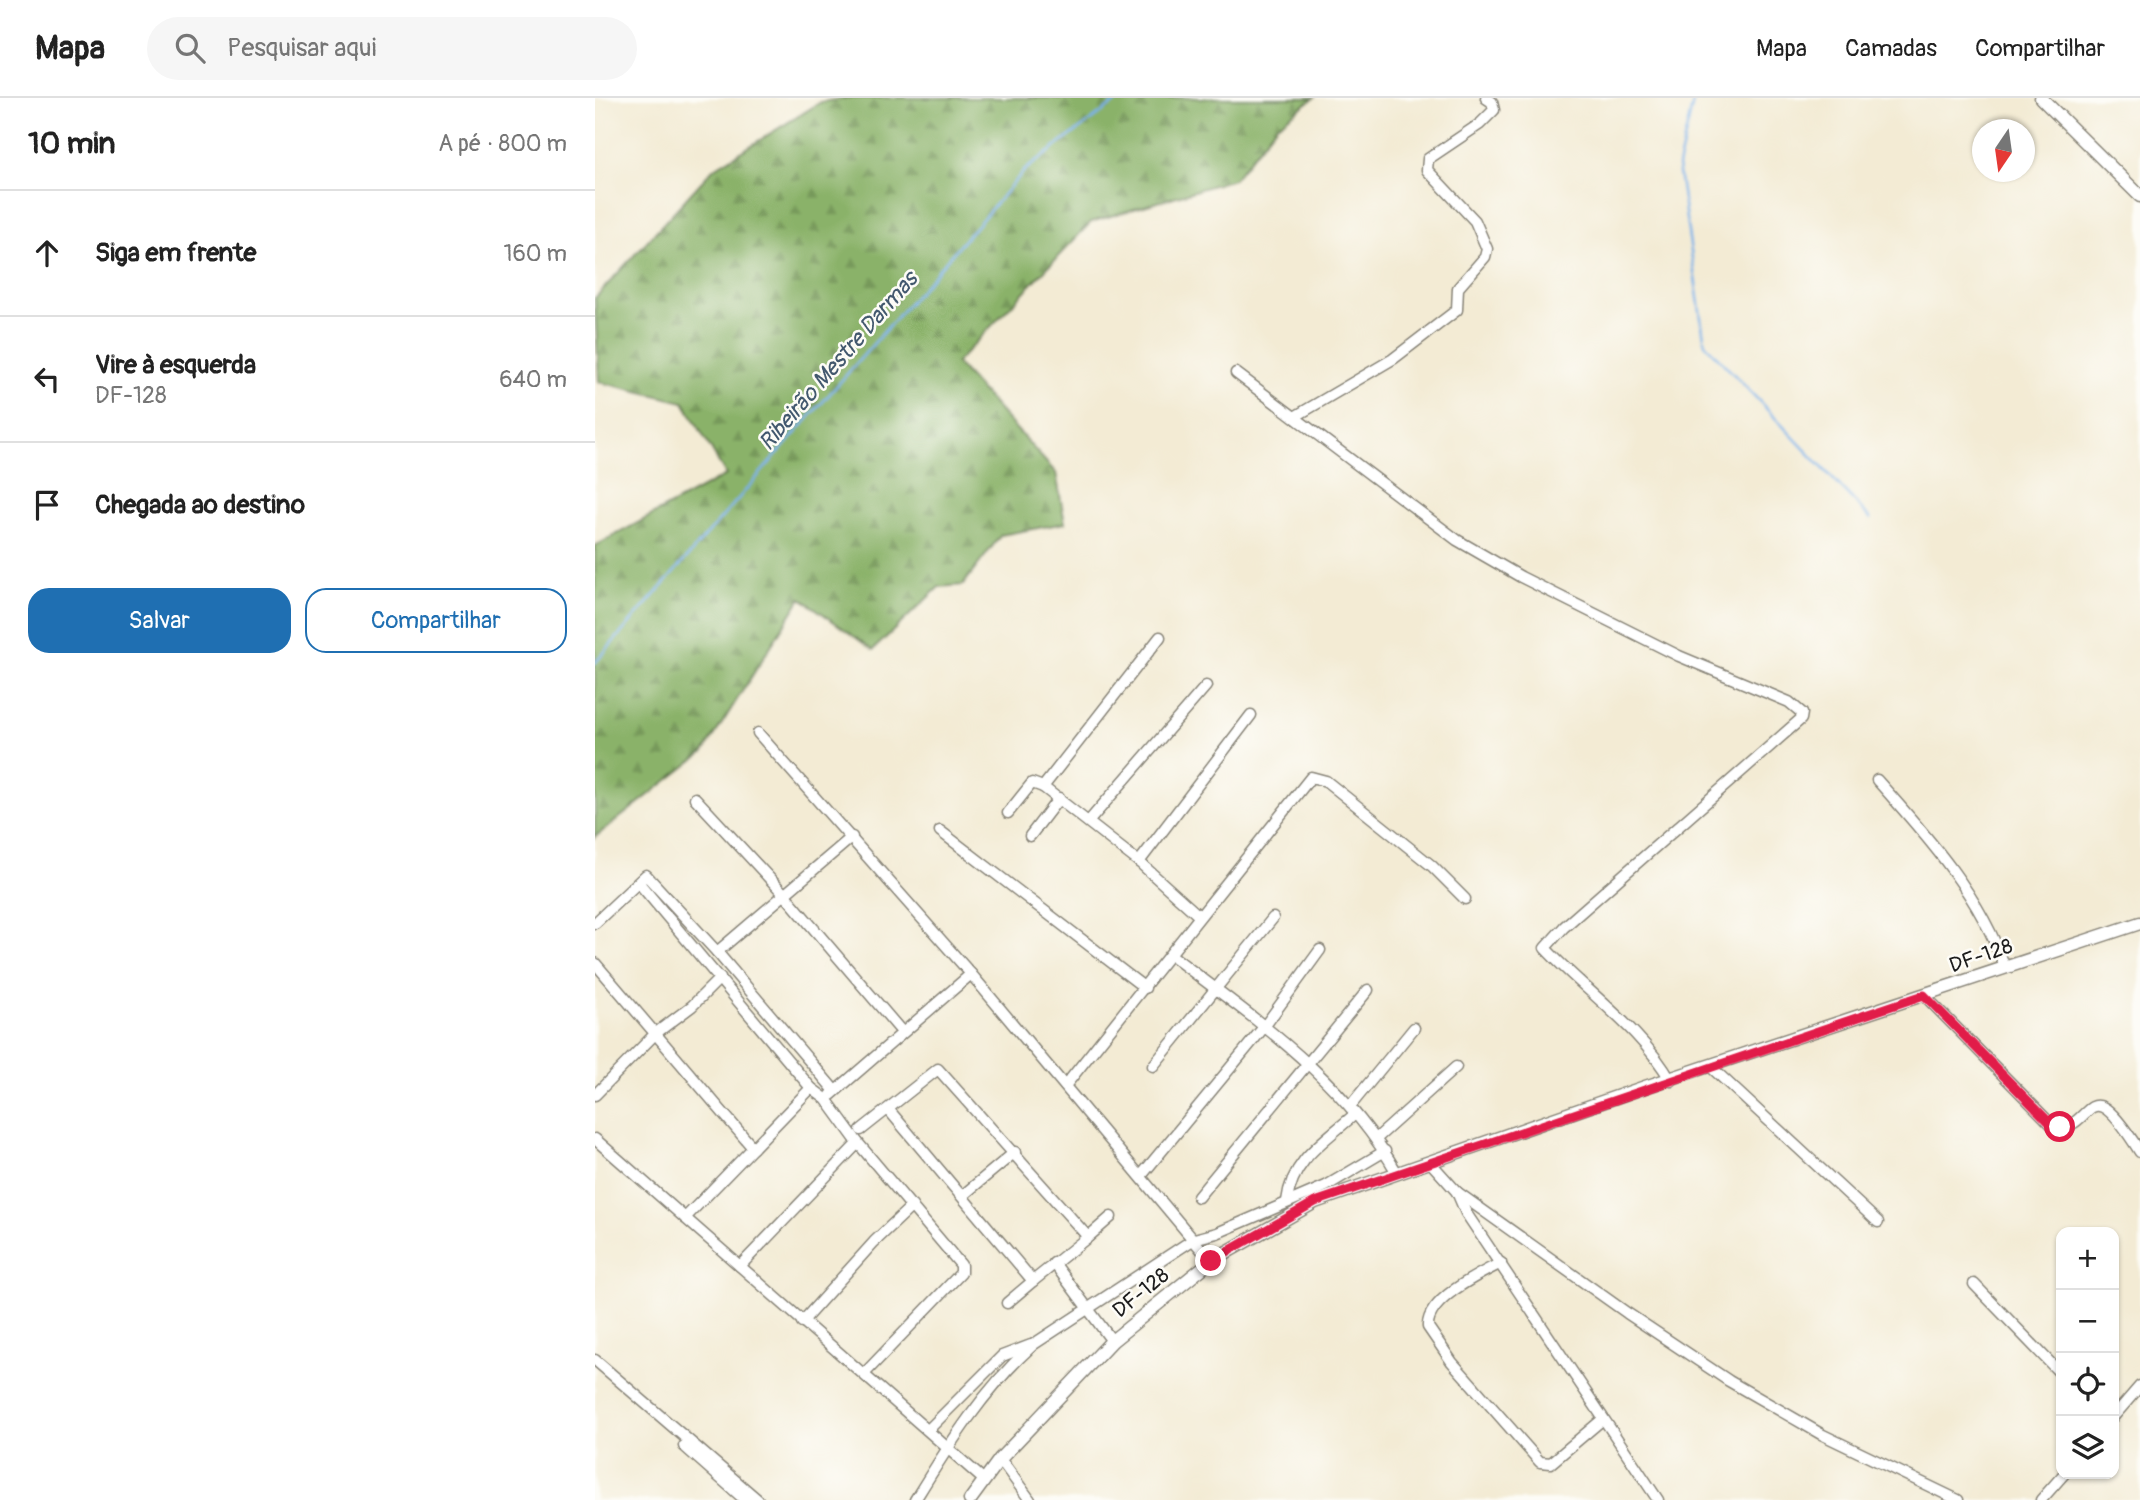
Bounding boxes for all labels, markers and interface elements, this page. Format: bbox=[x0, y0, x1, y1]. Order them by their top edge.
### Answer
search box bbox=[147, 17, 637, 80]
text: Mapa bbox=[35, 28, 105, 69]
icon: search bbox=[171, 29, 209, 67]
text: Pesquisar aqui bbox=[227, 32, 376, 64]
text: Mapa bbox=[1756, 34, 1807, 63]
text: Camadas bbox=[1845, 34, 1937, 63]
text: Compartilhar bbox=[1975, 34, 2105, 63]
north arrow bbox=[1972, 119, 2035, 182]
text: 10 min bbox=[28, 125, 115, 162]
text: A pé · 800 m bbox=[438, 129, 567, 158]
icon: ahead bbox=[28, 234, 66, 272]
text: Siga em frente bbox=[95, 237, 256, 269]
text: 160 m bbox=[503, 239, 567, 268]
water label: Ribeirão Mestre Darmas bbox=[752, 263, 925, 456]
text: Vire à esquerda bbox=[95, 349, 256, 381]
icon: left bbox=[28, 360, 66, 398]
text: 640 m bbox=[499, 365, 567, 394]
text: DF-128 bbox=[95, 381, 167, 410]
icon: arrive bbox=[28, 486, 66, 524]
text: Chegada ao destino bbox=[95, 489, 305, 521]
button: Salvar bbox=[28, 588, 291, 653]
button: Compartilhar bbox=[305, 588, 567, 653]
street label: DF-128 bbox=[1946, 933, 2016, 979]
route start bbox=[2044, 1111, 2075, 1142]
map controls bbox=[2056, 1227, 2119, 1479]
button: + bbox=[2056, 1227, 2119, 1290]
route end bbox=[1195, 1245, 1226, 1276]
street label: DF-128 bbox=[1107, 1262, 1175, 1324]
button: − bbox=[2056, 1290, 2119, 1353]
button: locate bbox=[2056, 1353, 2119, 1416]
button: layers bbox=[2056, 1416, 2119, 1479]

